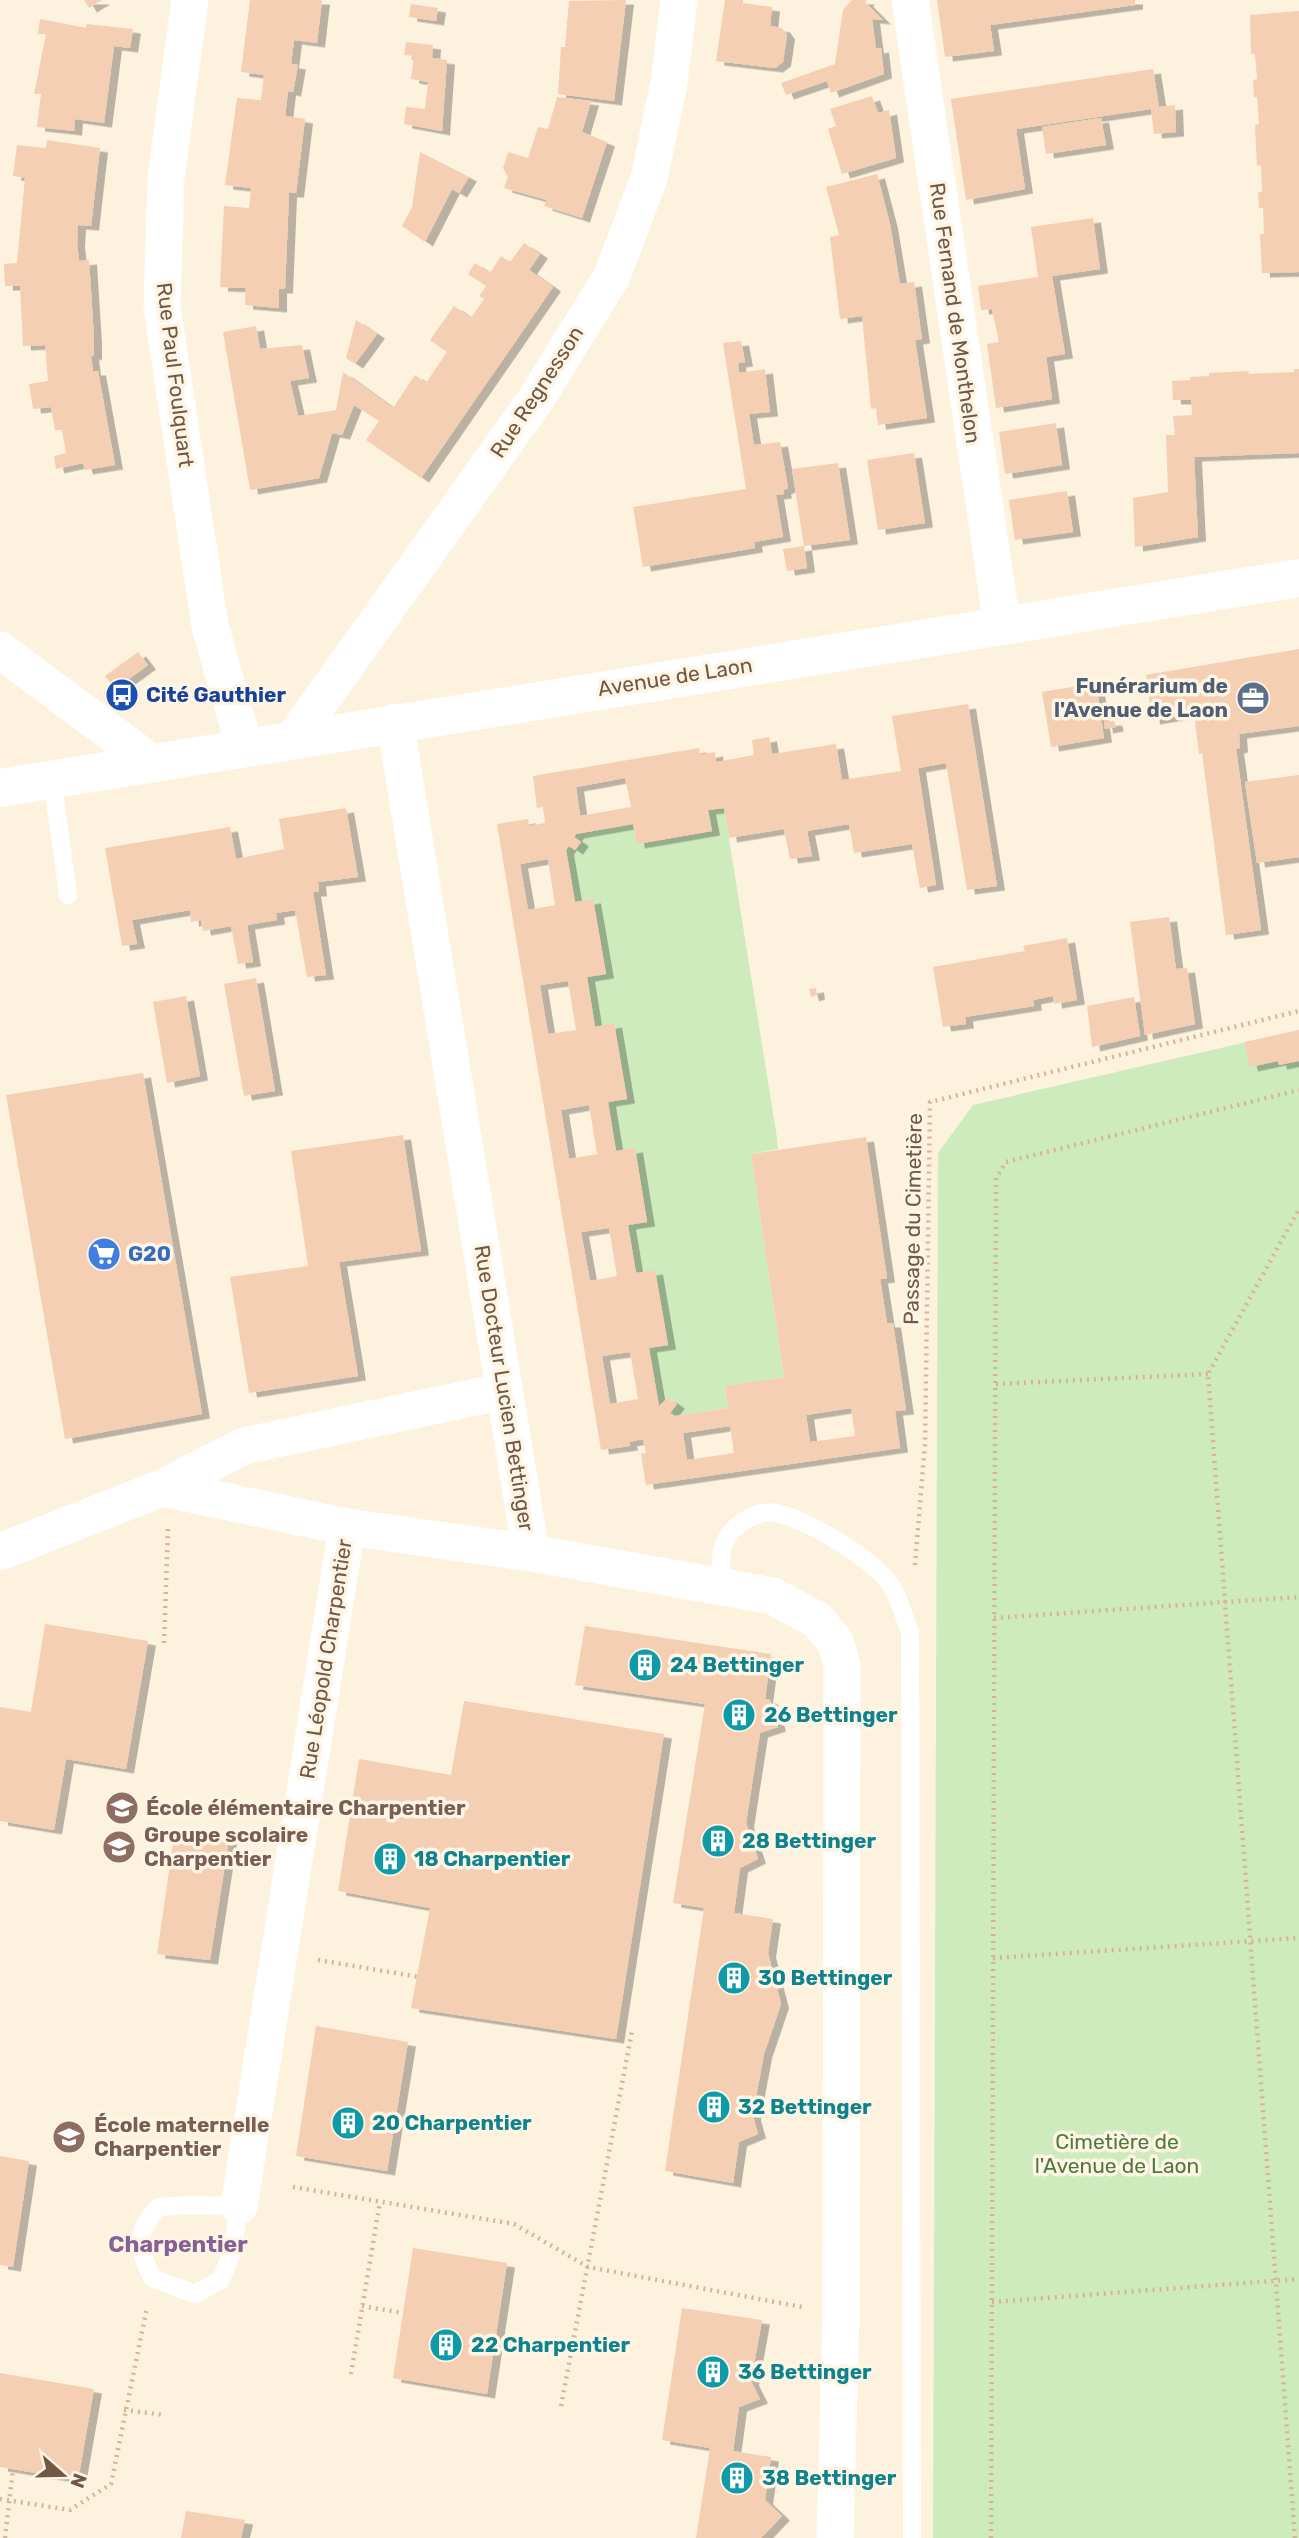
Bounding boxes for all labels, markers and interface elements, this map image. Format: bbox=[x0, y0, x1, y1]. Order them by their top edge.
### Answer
street label: Rue Fernand de Monthelon bbox=[925, 181, 986, 445]
street label: Rue Paul Foulquart bbox=[152, 281, 199, 469]
street label: Rue Regnesson bbox=[485, 321, 588, 462]
street label: Avenue de Laon bbox=[596, 652, 754, 701]
place label: Funérarium de l'Avenue de Laon bbox=[1054, 673, 1228, 722]
bus stop icon: Cité Gauthier bbox=[103, 676, 141, 714]
office icon: Funérarium de l'Avenue de Laon bbox=[1234, 679, 1272, 717]
place label: Cité Gauthier bbox=[146, 682, 286, 707]
street label: Passage du Cimetière bbox=[898, 1113, 927, 1325]
supermarket icon: G20 bbox=[85, 1235, 123, 1273]
place label: G20 bbox=[128, 1241, 171, 1266]
street label: Rue Docteur Lucien Bettinger bbox=[470, 1243, 539, 1533]
street label: Rue Léopold Charpentier bbox=[294, 1537, 357, 1781]
building icon: 24 Bettinger bbox=[626, 1646, 664, 1684]
place label: 24 Bettinger bbox=[670, 1652, 805, 1677]
building icon: 26 Bettinger bbox=[720, 1696, 758, 1734]
place label: 26 Bettinger bbox=[764, 1702, 898, 1727]
school or university icon: École élémentaire Charpentier bbox=[103, 1789, 141, 1827]
place label: École élémentaire Charpentier bbox=[146, 1795, 466, 1820]
place label: Groupe scolaire Charpentier bbox=[144, 1822, 308, 1871]
building icon: 28 Bettinger bbox=[699, 1822, 737, 1860]
school or university icon: Groupe scolaire Charpentier bbox=[100, 1828, 138, 1866]
place label: 28 Bettinger bbox=[742, 1828, 876, 1853]
building icon: 18 Charpentier bbox=[371, 1840, 409, 1878]
place label: 18 Charpentier bbox=[414, 1846, 571, 1871]
building icon: 30 Bettinger bbox=[715, 1959, 753, 1997]
place label: 30 Bettinger bbox=[758, 1965, 893, 1990]
building icon: 32 Bettinger bbox=[695, 2088, 733, 2126]
place label: 32 Bettinger bbox=[738, 2094, 872, 2119]
building icon: 20 Charpentier bbox=[329, 2104, 367, 2142]
place label: 20 Charpentier bbox=[372, 2110, 532, 2135]
place label: École maternelle Charpentier bbox=[94, 2112, 269, 2161]
school or university icon: École maternelle Charpentier bbox=[50, 2118, 88, 2156]
park label: Cimetière de l'Avenue de Laon bbox=[1035, 2129, 1199, 2178]
district label: Charpentier bbox=[108, 2230, 248, 2258]
building icon: 22 Charpentier bbox=[427, 2326, 465, 2364]
place label: 22 Charpentier bbox=[471, 2332, 630, 2357]
building icon: 36 Bettinger bbox=[694, 2353, 732, 2391]
place label: 36 Bettinger bbox=[738, 2359, 872, 2384]
north arrow bbox=[28, 2440, 98, 2510]
building icon: 38 Bettinger bbox=[718, 2459, 756, 2497]
place label: 38 Bettinger bbox=[762, 2465, 897, 2490]
text: N bbox=[65, 2470, 92, 2491]

